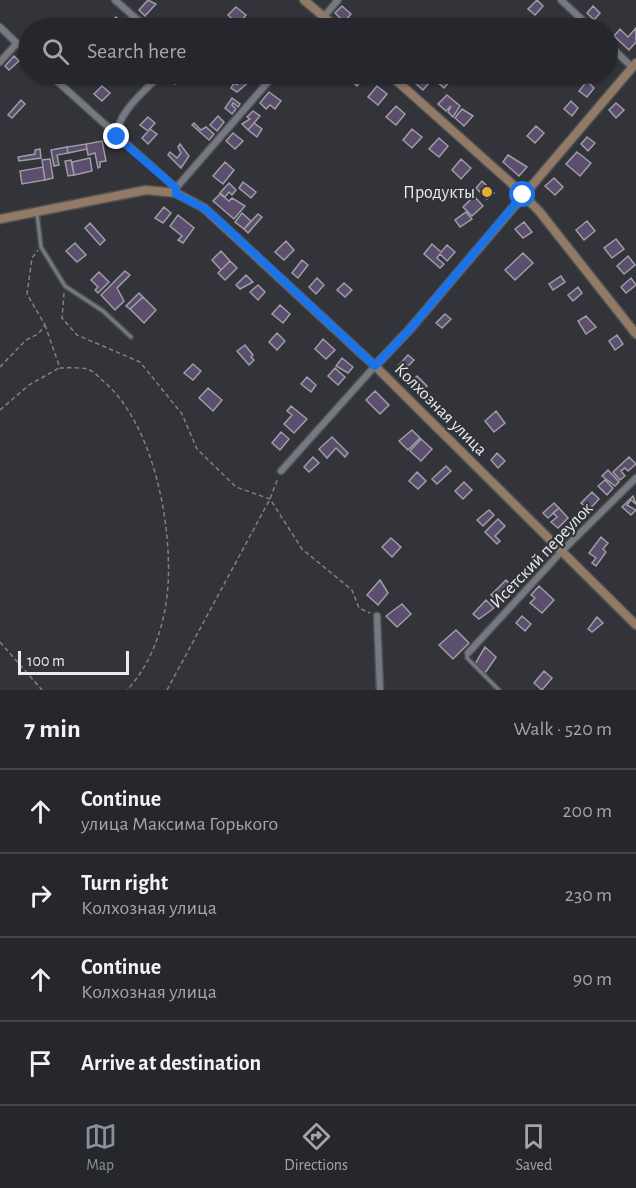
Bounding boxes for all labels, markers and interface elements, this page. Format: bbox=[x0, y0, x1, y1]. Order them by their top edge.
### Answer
search box bbox=[18, 18, 618, 84]
icon: search bbox=[39, 35, 72, 68]
text: Search here bbox=[87, 40, 186, 62]
route end bbox=[103, 123, 129, 149]
route start bbox=[509, 181, 535, 207]
place label: Продукты bbox=[403, 184, 475, 202]
marker: Продукты bbox=[480, 185, 494, 199]
street label: Колхозная улица bbox=[391, 360, 490, 459]
street label: Исетский переулок bbox=[487, 499, 597, 612]
scale bar bbox=[18, 648, 129, 676]
text: 100 m bbox=[27, 653, 65, 669]
text: 7 min bbox=[24, 716, 81, 742]
text: Walk · 520 m bbox=[513, 719, 612, 739]
text: Continue bbox=[81, 788, 161, 810]
icon: ahead bbox=[24, 795, 57, 828]
text: 200 m bbox=[562, 801, 612, 821]
text: улица Максима Горького bbox=[81, 814, 278, 834]
text: Turn right bbox=[81, 872, 168, 894]
icon: right bbox=[24, 879, 57, 912]
text: 230 m bbox=[565, 885, 612, 905]
text: Колхозная улица bbox=[81, 898, 217, 918]
text: Continue bbox=[81, 956, 161, 978]
icon: ahead bbox=[24, 963, 57, 996]
text: 90 m bbox=[573, 969, 612, 989]
text: Колхозная улица bbox=[81, 982, 217, 1002]
icon: arrive bbox=[24, 1047, 57, 1080]
text: Arrive at destination bbox=[81, 1052, 261, 1074]
tab: Map bbox=[84, 1120, 117, 1175]
tab: Directions bbox=[284, 1120, 348, 1175]
tab: Saved bbox=[516, 1120, 552, 1175]

